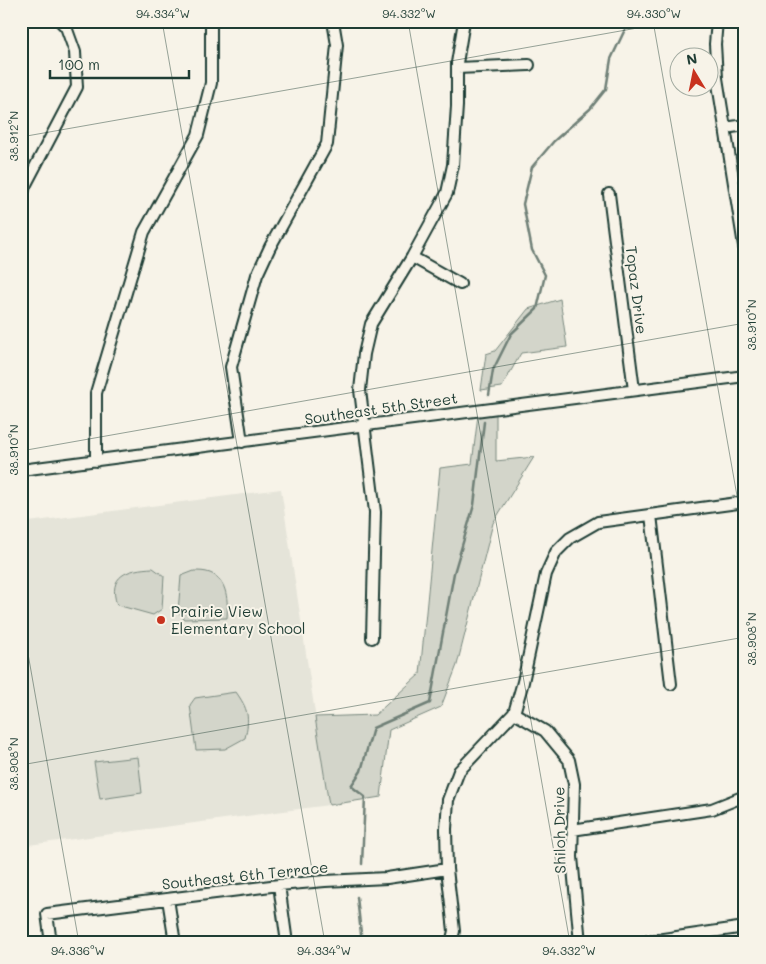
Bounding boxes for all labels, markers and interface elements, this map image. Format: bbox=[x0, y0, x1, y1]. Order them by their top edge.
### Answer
text: 94.334°W bbox=[136, 5, 190, 21]
text: 94.332°W bbox=[382, 5, 436, 21]
text: 94.330°W bbox=[627, 5, 681, 21]
scale bar bbox=[50, 48, 189, 80]
north arrow bbox=[668, 48, 718, 98]
text: N bbox=[685, 48, 699, 69]
text: 100 m bbox=[58, 54, 100, 74]
text: 38.912°N bbox=[5, 111, 21, 161]
street label: Topaz Drive bbox=[622, 245, 652, 335]
text: 38.910°N bbox=[743, 299, 759, 351]
street label: Southeast 5th Street bbox=[303, 387, 459, 429]
text: 38.910°N bbox=[5, 424, 21, 476]
place label: Prairie View Elementary School bbox=[171, 601, 306, 638]
text: 38.908°N bbox=[743, 612, 759, 666]
marker: Prairie View Elementary School bbox=[155, 614, 167, 626]
text: 38.908°N bbox=[5, 737, 21, 791]
street label: Shiloh Drive bbox=[548, 786, 570, 874]
street label: Southeast 6th Terrace bbox=[161, 856, 329, 894]
text: 94.336°W bbox=[51, 942, 105, 958]
text: 94.334°W bbox=[297, 942, 351, 958]
text: 94.332°W bbox=[542, 942, 596, 958]

